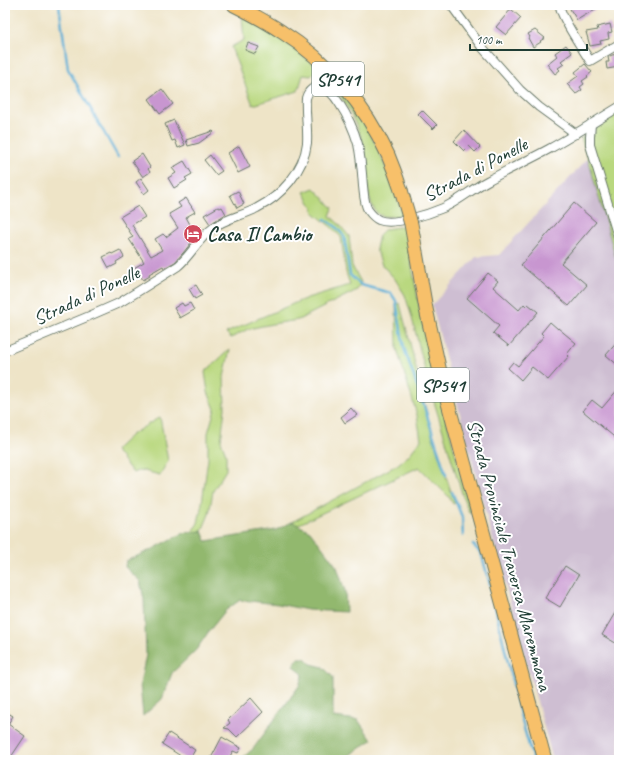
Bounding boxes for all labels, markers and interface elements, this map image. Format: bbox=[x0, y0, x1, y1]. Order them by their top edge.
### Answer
scale bar bbox=[470, 26, 587, 52]
text: 100 m bbox=[476, 32, 503, 48]
road number: SP541 bbox=[312, 62, 364, 96]
street label: Strada di Ponelle bbox=[419, 131, 533, 207]
place label: Casa Il Cambio bbox=[207, 222, 313, 247]
hotel icon: Casa Il Cambio bbox=[182, 223, 204, 245]
street label: Strada di Ponelle bbox=[29, 259, 145, 331]
road number: SP541 bbox=[417, 368, 469, 402]
street label: Strada Provinciale Traversa Maremmana bbox=[461, 417, 558, 695]

